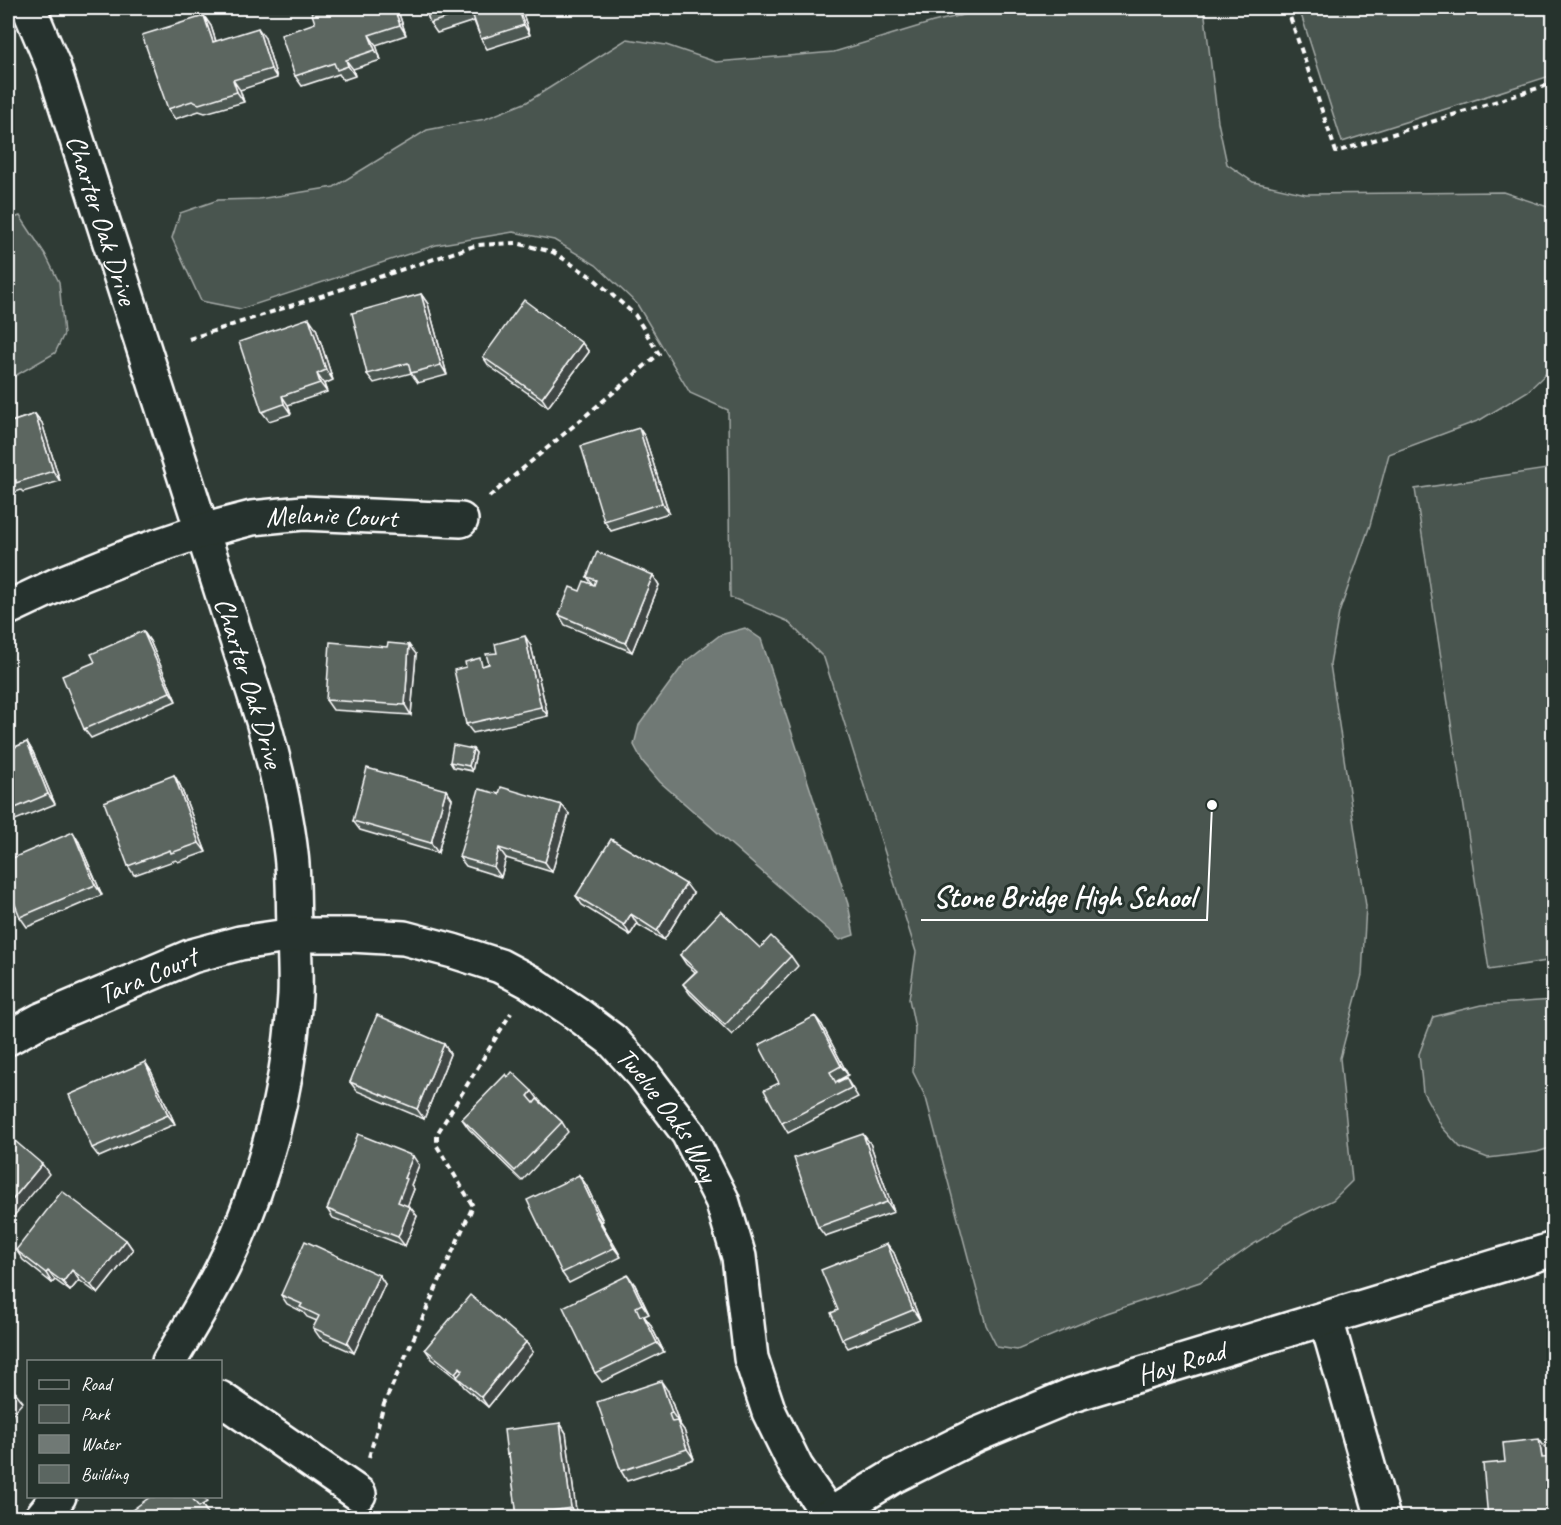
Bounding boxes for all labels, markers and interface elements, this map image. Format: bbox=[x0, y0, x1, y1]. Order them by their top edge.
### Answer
street label: Charter Oak Drive bbox=[58, 130, 146, 311]
street label: Melanie Court bbox=[264, 496, 401, 535]
street label: Charter Oak Drive bbox=[207, 593, 292, 773]
callout: Stone Bridge High School bbox=[921, 872, 1207, 920]
text: Stone Bridge High School bbox=[933, 878, 1201, 916]
street label: Tara Court bbox=[93, 938, 205, 1012]
street label: Twelve Oaks Way bbox=[609, 1039, 728, 1190]
street label: Hay Road bbox=[1133, 1332, 1233, 1392]
legend bbox=[27, 1360, 222, 1498]
text: Road bbox=[81, 1373, 114, 1395]
text: Park bbox=[81, 1403, 111, 1425]
text: Water bbox=[81, 1433, 122, 1455]
text: Building bbox=[81, 1463, 130, 1485]

